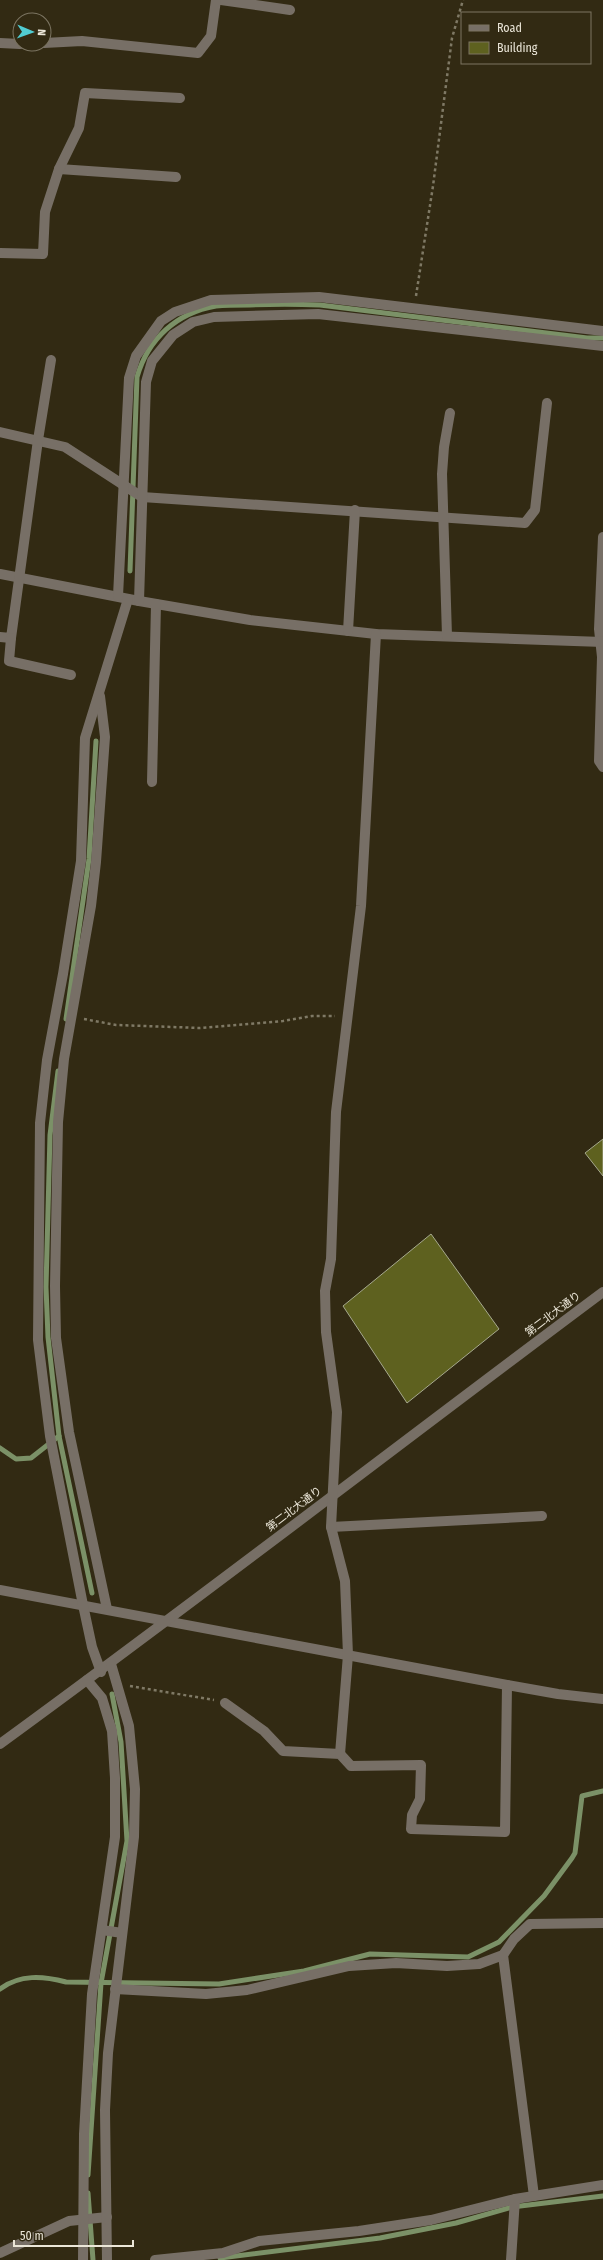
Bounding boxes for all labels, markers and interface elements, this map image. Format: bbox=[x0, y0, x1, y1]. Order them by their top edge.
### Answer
north arrow bbox=[12, 12, 52, 52]
legend bbox=[461, 12, 591, 64]
text: Road bbox=[497, 21, 522, 35]
text: N bbox=[35, 29, 48, 36]
text: Building bbox=[497, 41, 538, 55]
street label: 第二北大通り bbox=[523, 1289, 583, 1339]
street label: 第二北大通り bbox=[264, 1484, 324, 1534]
scale bar bbox=[14, 2222, 133, 2248]
text: 50 m bbox=[20, 2229, 44, 2243]

